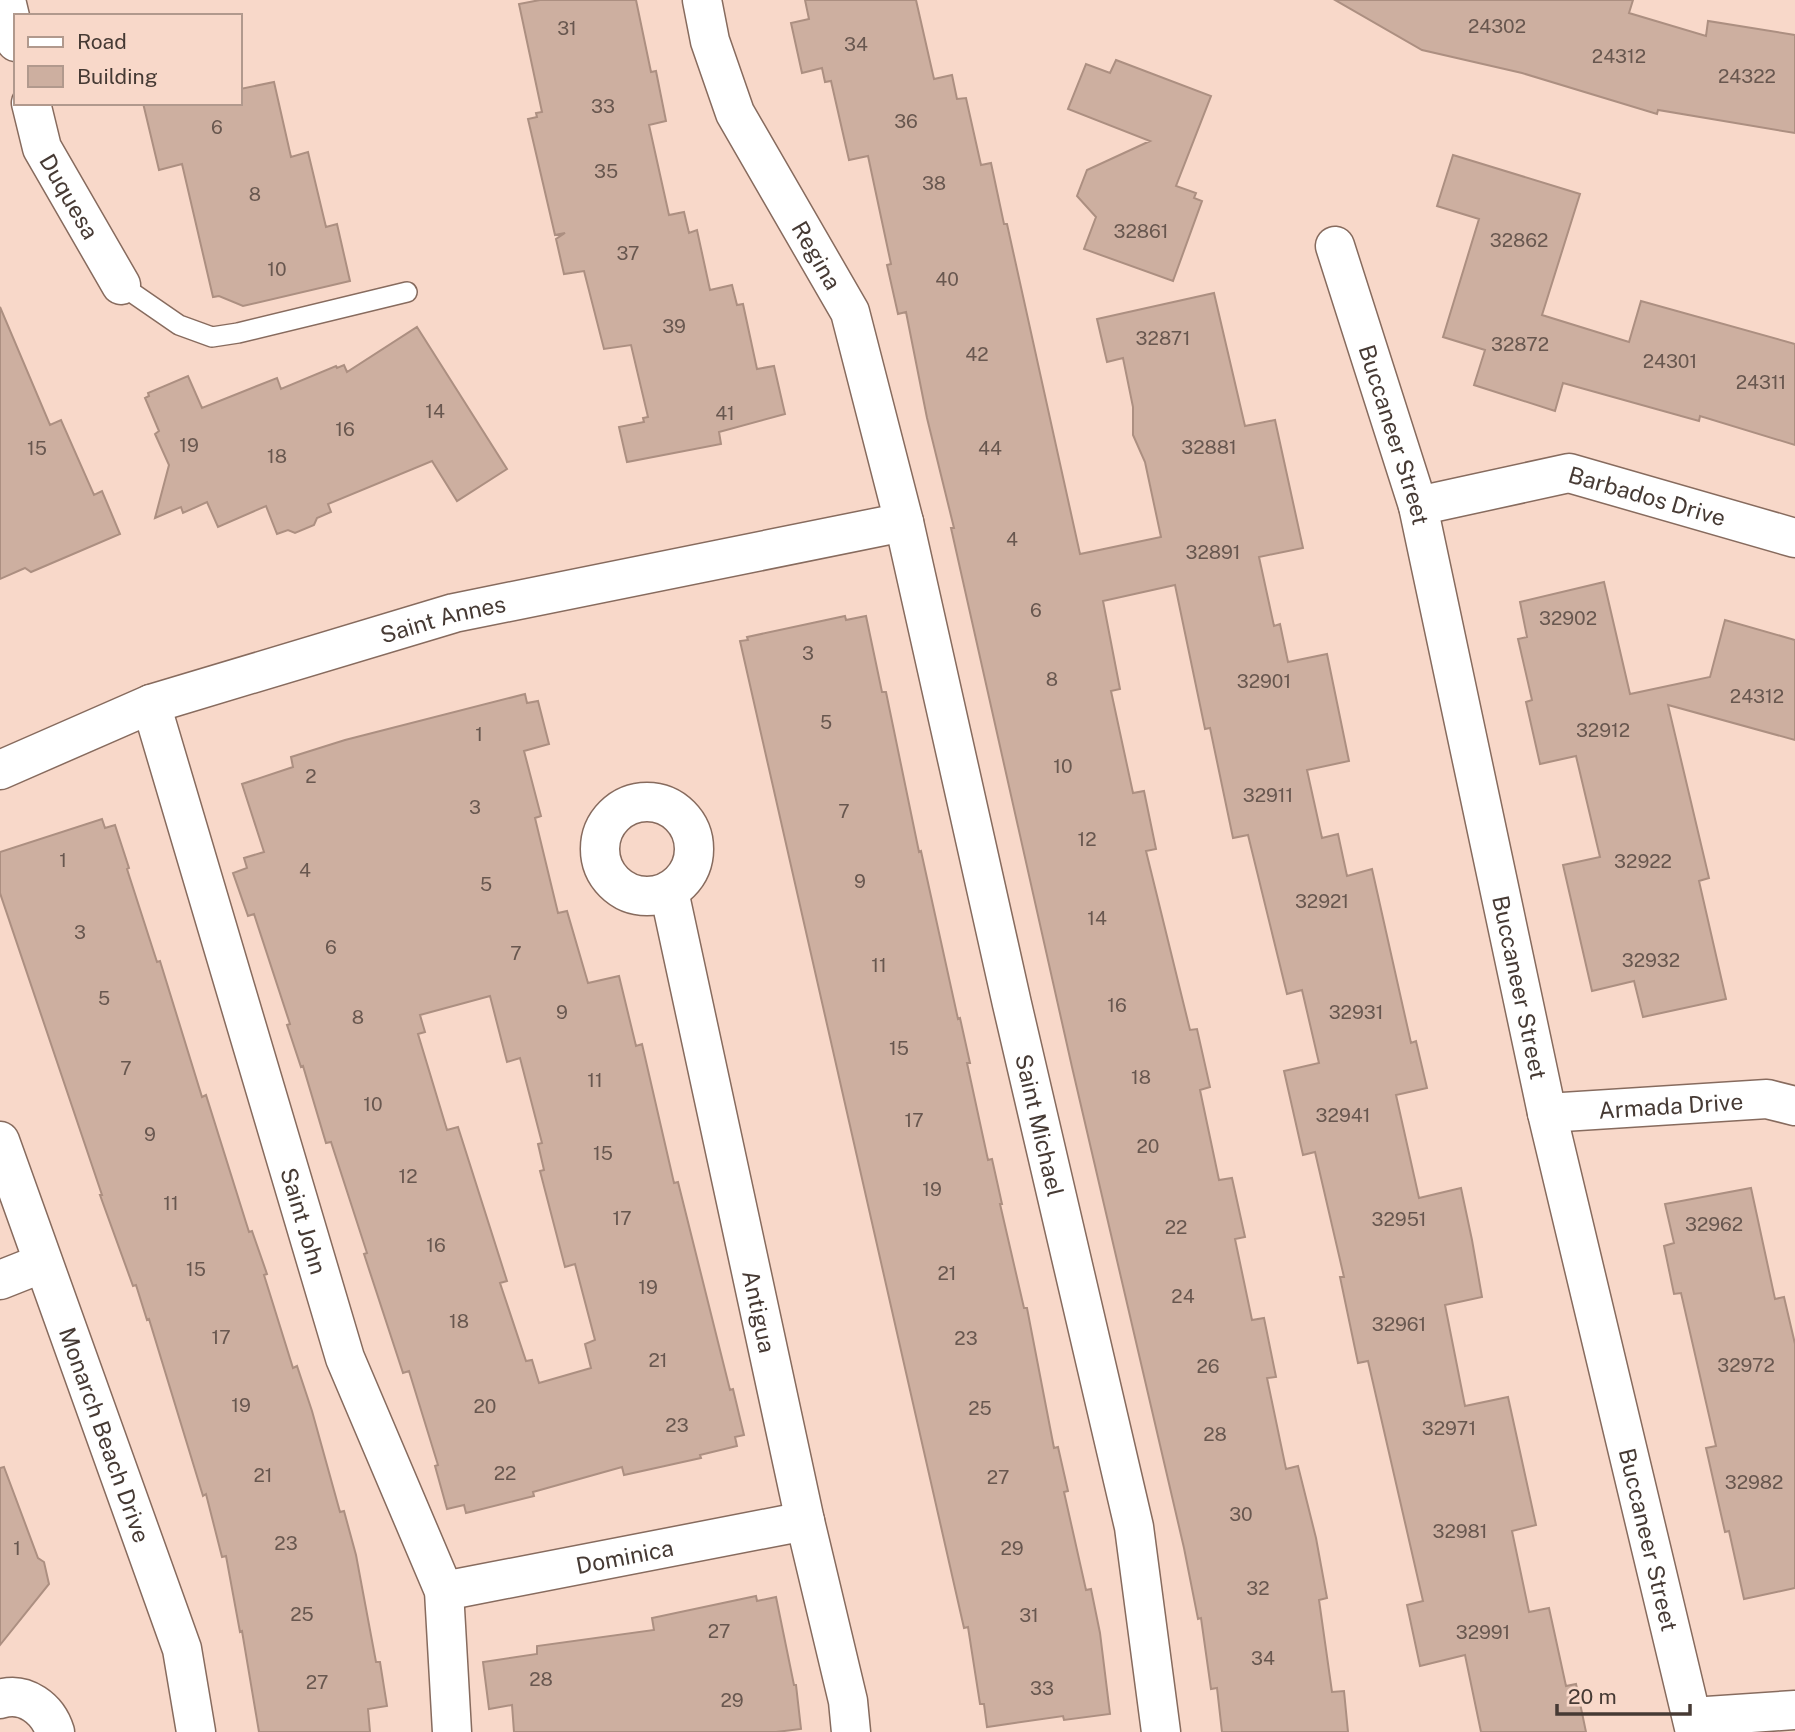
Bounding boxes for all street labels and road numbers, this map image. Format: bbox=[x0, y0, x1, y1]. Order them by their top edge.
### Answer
street label: Duquesa bbox=[35, 149, 105, 244]
street label: Regina bbox=[787, 216, 847, 294]
street label: Buccaneer Street bbox=[1354, 341, 1435, 527]
street label: Barbados Drive bbox=[1566, 460, 1729, 531]
street label: Saint Annes bbox=[377, 589, 508, 648]
street label: Buccaneer Street bbox=[1488, 893, 1553, 1082]
street label: Saint Michael bbox=[1011, 1051, 1070, 1199]
street label: Armada Drive bbox=[1598, 1087, 1744, 1123]
street label: Saint John bbox=[276, 1164, 333, 1277]
street label: Antigua bbox=[738, 1268, 782, 1355]
street label: Monarch Beach Drive bbox=[54, 1323, 156, 1546]
street label: Buccaneer Street bbox=[1614, 1445, 1684, 1634]
street label: Dominica bbox=[574, 1533, 676, 1579]

